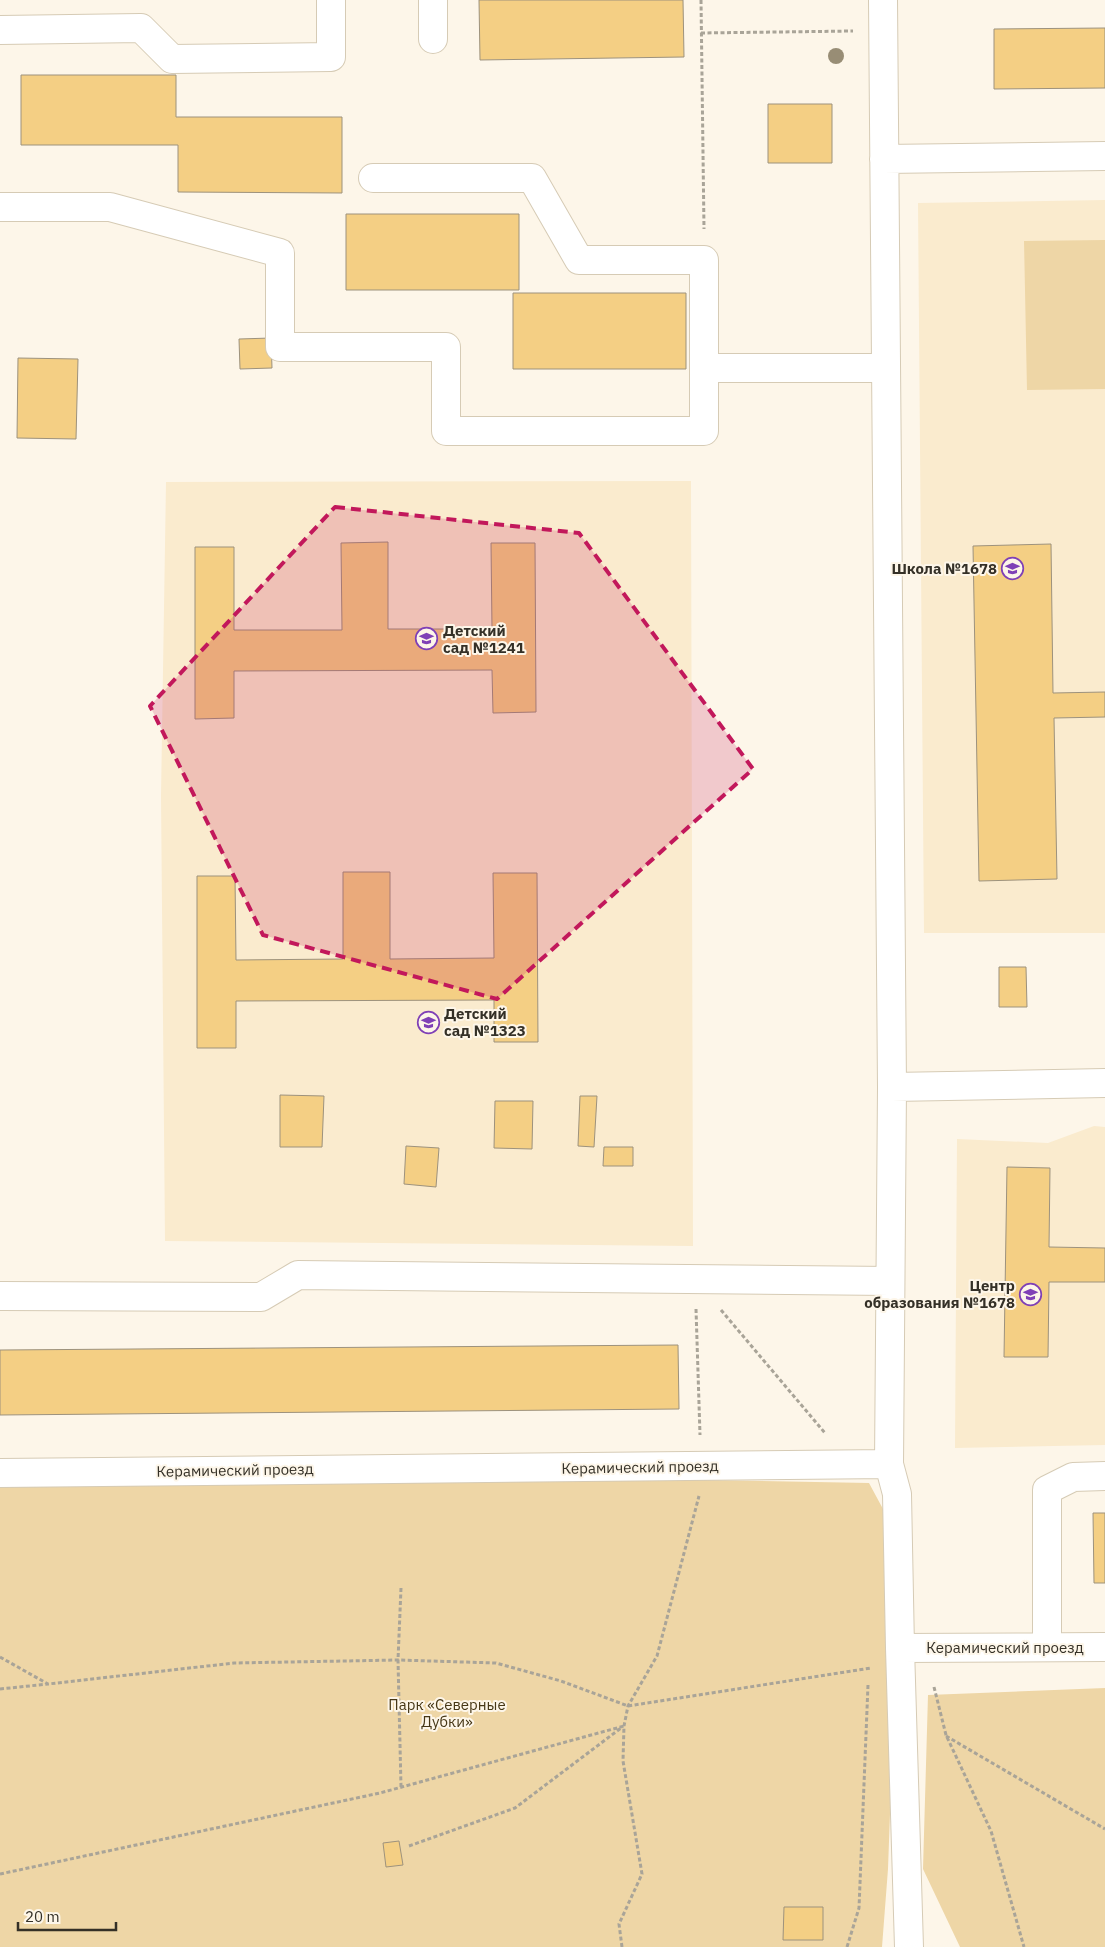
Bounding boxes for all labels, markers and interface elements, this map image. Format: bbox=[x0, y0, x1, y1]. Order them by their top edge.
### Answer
school or university icon: Школа №1678 bbox=[1001, 556, 1025, 580]
place label: Школа №1678 bbox=[891, 559, 997, 578]
place label: Детский сад №1241 bbox=[443, 621, 525, 657]
school or university icon: Детский сад №1241 bbox=[415, 627, 439, 651]
place label: Детский сад №1323 bbox=[444, 1004, 526, 1040]
school or university icon: Детский сад №1323 bbox=[416, 1010, 440, 1034]
place label: Центр образования №1678 bbox=[864, 1276, 1015, 1312]
school or university icon: Центр образования №1678 bbox=[1019, 1282, 1043, 1306]
street label: Керамический проезд bbox=[561, 1456, 719, 1478]
street label: Керамический проезд bbox=[156, 1459, 314, 1481]
street label: Керамический проезд bbox=[926, 1638, 1084, 1657]
park label: Парк «Северные Дубки» bbox=[388, 1695, 506, 1731]
scale bar bbox=[18, 1900, 115, 1932]
text: 20 m bbox=[25, 1907, 60, 1926]

